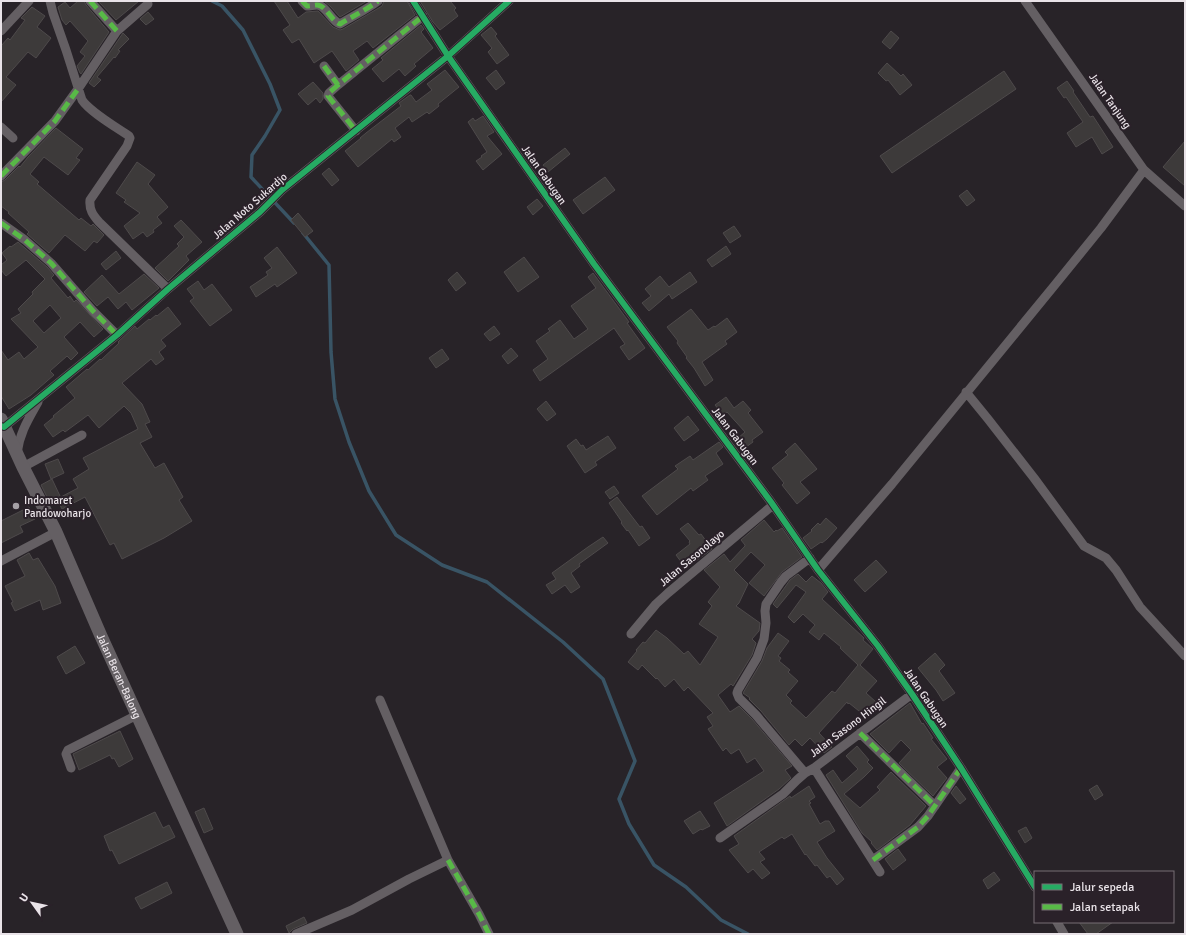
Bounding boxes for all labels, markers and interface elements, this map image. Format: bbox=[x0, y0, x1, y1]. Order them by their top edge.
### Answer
street label: Jalan Tanjung bbox=[1086, 71, 1134, 131]
street label: Jalan Gabugan bbox=[519, 143, 569, 207]
street label: Jalan Noto Sukardjo bbox=[210, 170, 290, 242]
street label: Jalan Gabugan bbox=[709, 404, 761, 468]
place label: Indomaret Pandowoharjo bbox=[24, 494, 91, 520]
marker: Indomaret Pandowoharjo bbox=[11, 501, 21, 511]
street label: Jalan Sasonolayo bbox=[657, 527, 727, 589]
street label: Jalan Beran-Balong bbox=[94, 631, 144, 721]
street label: Jalan Gabugan bbox=[901, 666, 951, 730]
street label: Jalan Sasono Hingil bbox=[807, 694, 889, 760]
legend bbox=[1034, 871, 1174, 923]
text: Jalur sepeda bbox=[1070, 880, 1134, 895]
north arrow bbox=[12, 883, 52, 923]
text: U bbox=[17, 891, 32, 904]
text: Jalan setapak bbox=[1070, 900, 1140, 915]

